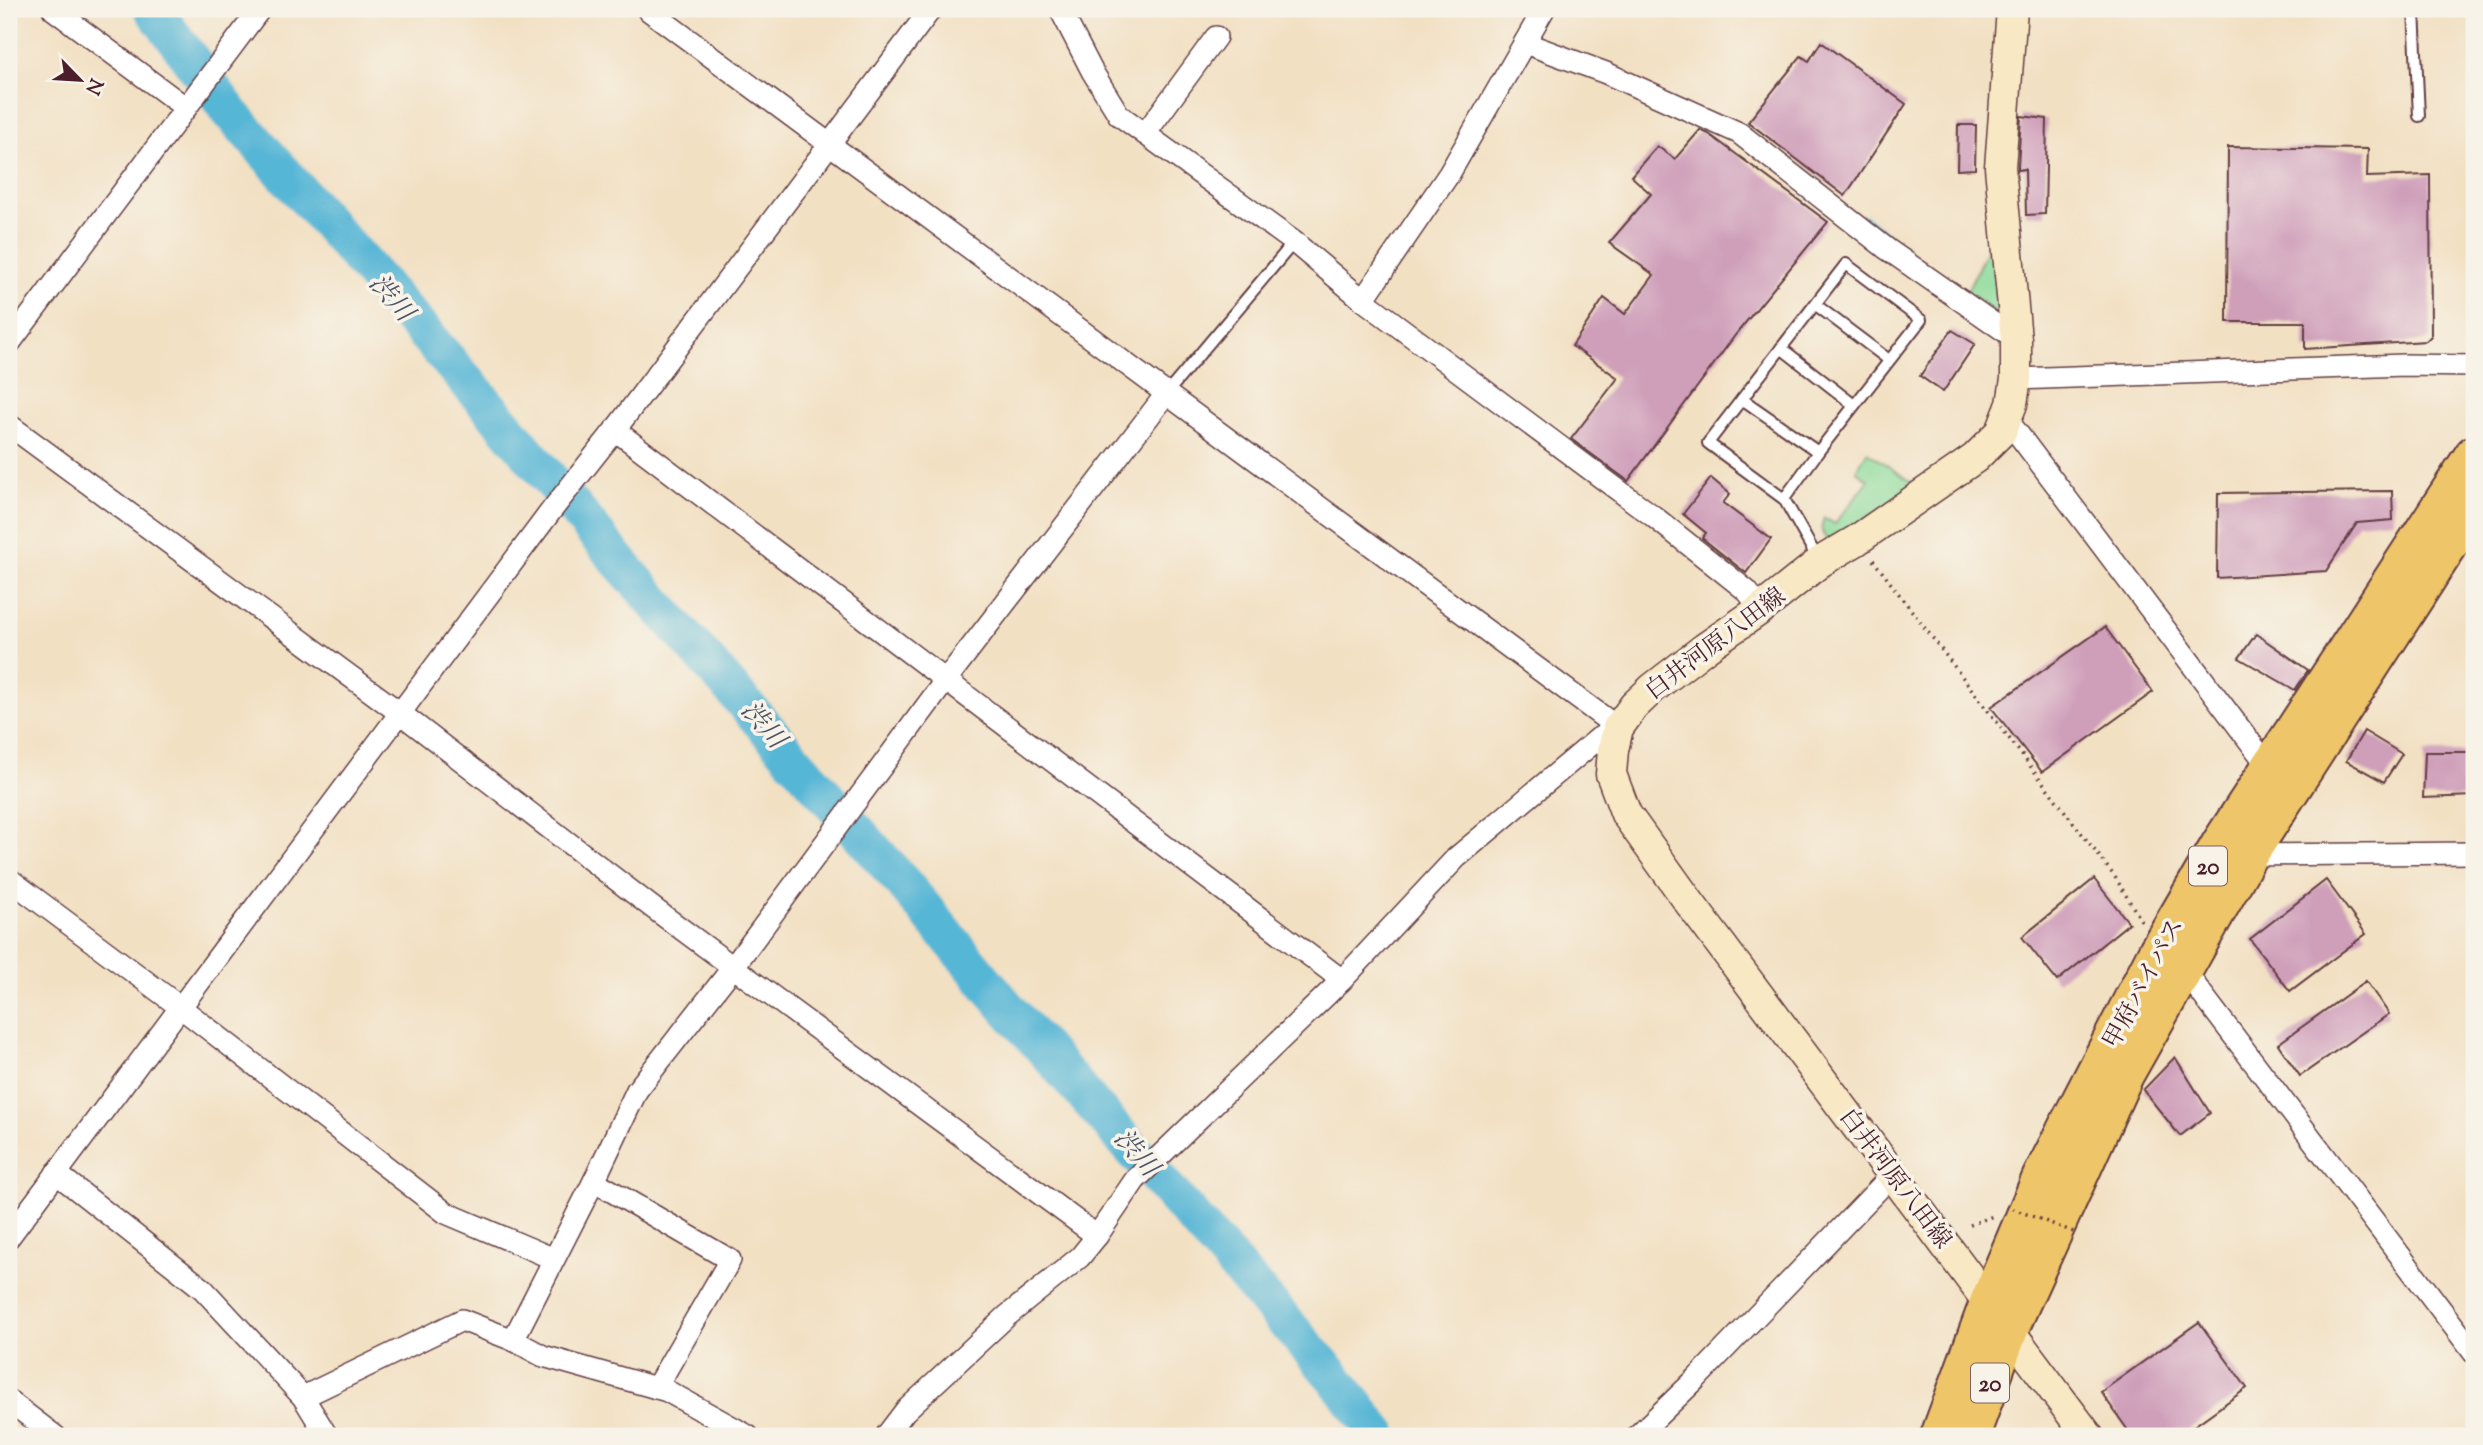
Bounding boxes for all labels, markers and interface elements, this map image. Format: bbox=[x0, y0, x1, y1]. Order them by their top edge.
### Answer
north arrow bbox=[46, 46, 116, 116]
text: N bbox=[78, 74, 109, 99]
water label: 渋川 bbox=[359, 267, 423, 333]
street label: 白井河原八田線 bbox=[1639, 580, 1794, 709]
water label: 渋川 bbox=[731, 694, 795, 760]
road number: 20 bbox=[2189, 846, 2227, 886]
street label: 甲府バイパス bbox=[2096, 913, 2193, 1055]
street label: 白井河原八田線 bbox=[1830, 1102, 1959, 1257]
water label: 渋川 bbox=[1104, 1122, 1168, 1188]
road number: 20 bbox=[1971, 1364, 2009, 1402]

